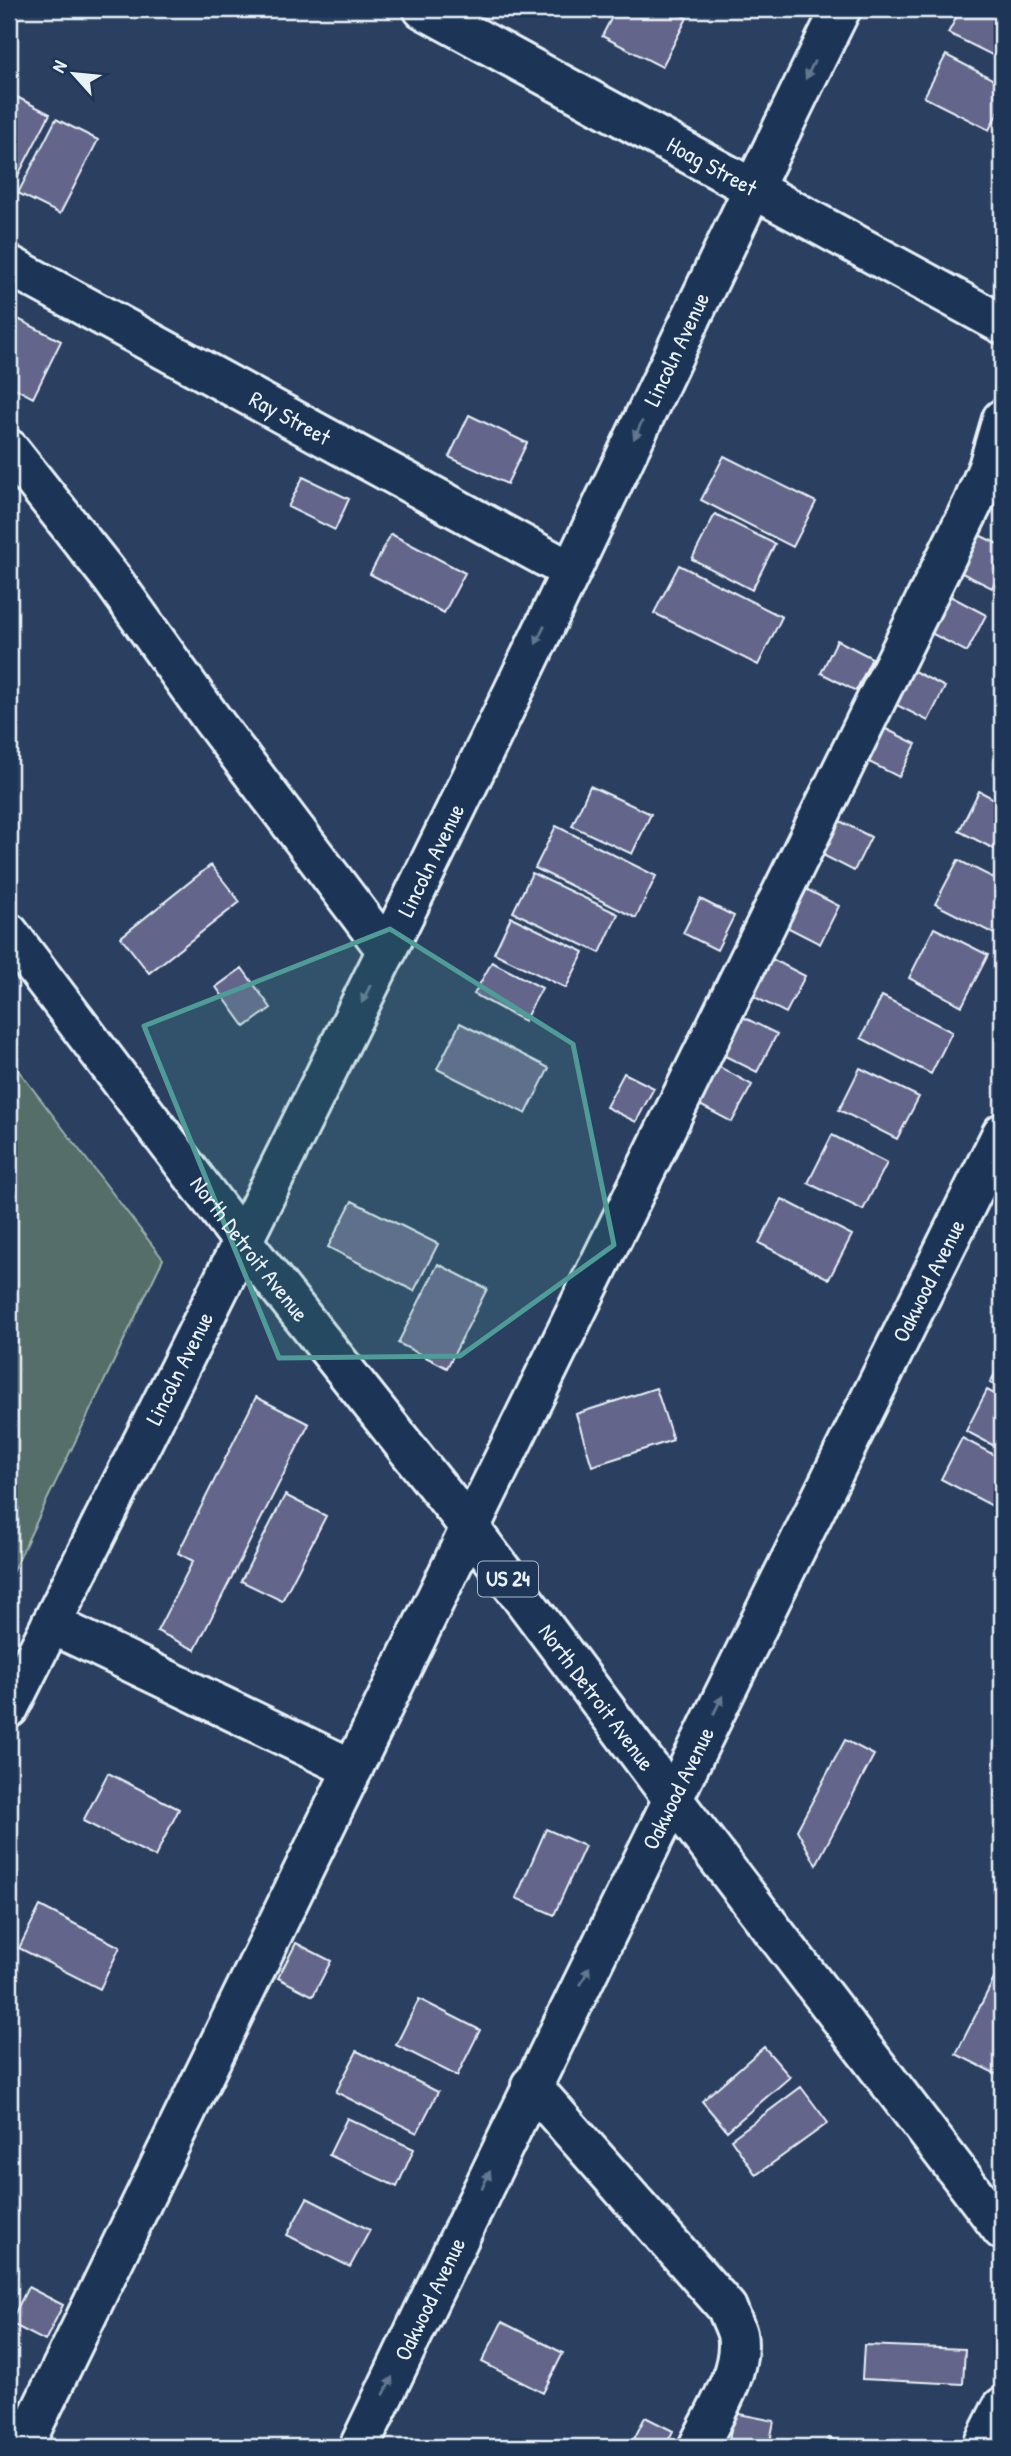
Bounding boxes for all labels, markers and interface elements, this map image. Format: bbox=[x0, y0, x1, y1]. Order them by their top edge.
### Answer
north arrow bbox=[38, 38, 108, 108]
text: N bbox=[45, 56, 73, 77]
one-way arrow bbox=[805, 60, 816, 80]
street label: Hoag Street bbox=[662, 129, 764, 203]
street label: Lincoln Avenue bbox=[636, 287, 716, 411]
street label: Ray Street bbox=[244, 383, 337, 453]
one-way arrow bbox=[632, 419, 643, 440]
one-way arrow bbox=[535, 625, 546, 645]
street label: Lincoln Avenue bbox=[390, 798, 471, 922]
one-way arrow bbox=[360, 984, 372, 1004]
street label: North Detroit Avenue bbox=[184, 1170, 316, 1328]
street label: Oakwood Avenue bbox=[885, 1214, 972, 1347]
street label: Lincoln Avenue bbox=[138, 1306, 220, 1430]
road number: US 24 bbox=[478, 1562, 538, 1596]
street label: North Detroit Avenue bbox=[532, 1617, 662, 1777]
one-way arrow bbox=[712, 1695, 723, 1715]
street label: Oakwood Avenue bbox=[634, 1721, 721, 1855]
one-way arrow bbox=[579, 1966, 591, 1986]
one-way arrow bbox=[480, 2170, 492, 2190]
street label: Oakwood Avenue bbox=[387, 2232, 472, 2366]
one-way arrow bbox=[382, 2376, 394, 2396]

